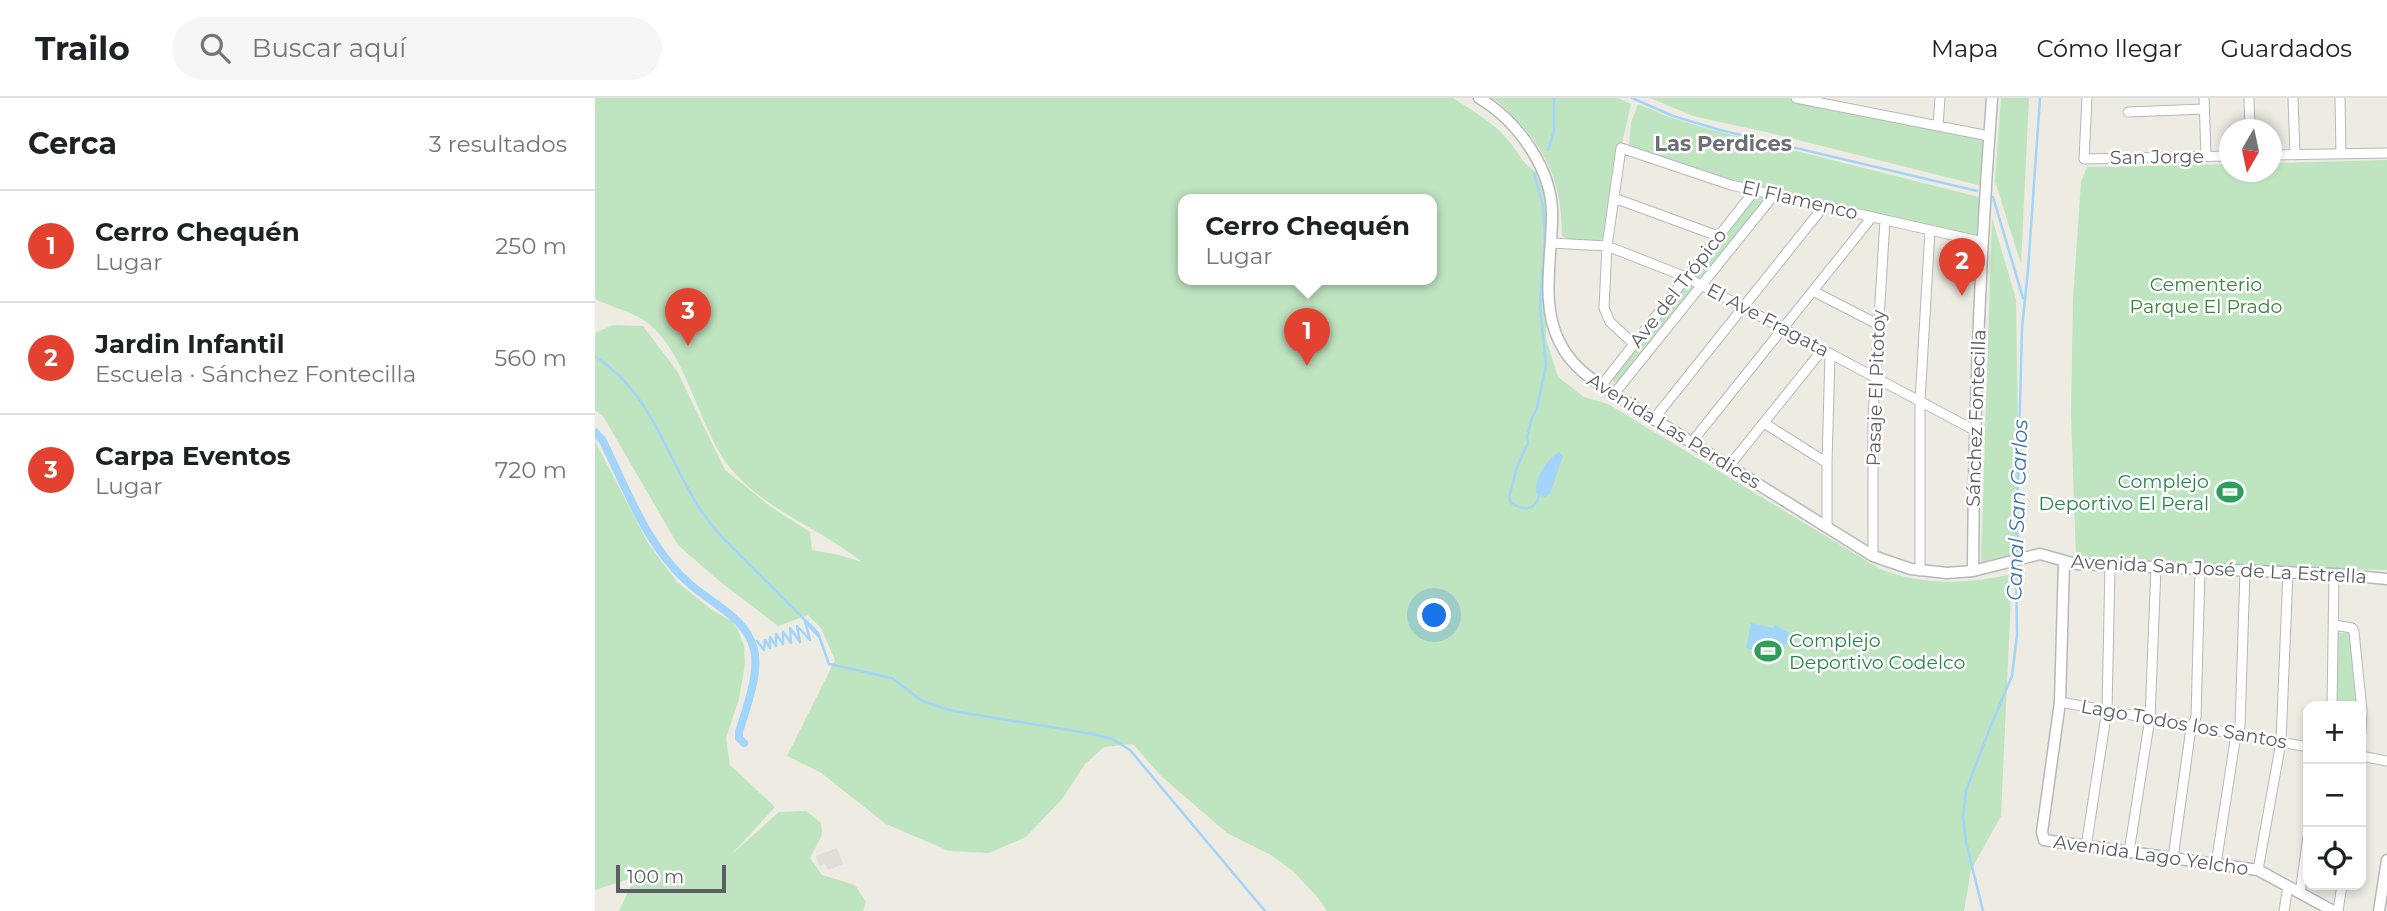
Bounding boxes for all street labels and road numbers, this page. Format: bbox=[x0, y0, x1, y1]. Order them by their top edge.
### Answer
street label: San Jorge bbox=[2110, 145, 2204, 169]
street label: El Flamenco bbox=[1740, 176, 1860, 225]
street label: Ave del Trópico bbox=[1624, 224, 1732, 352]
street label: El Ave Fragata bbox=[1703, 278, 1833, 362]
street label: Pasaje El Pitotoy bbox=[1862, 309, 1890, 467]
street label: Sánchez Fontecilla bbox=[1961, 329, 1991, 507]
street label: Avenida Las Perdices bbox=[1583, 368, 1765, 494]
street label: Avenida San José de La Estrella bbox=[2071, 550, 2367, 588]
street label: Lago Todos los Santos bbox=[2079, 695, 2289, 753]
street label: Avenida Lago Yelcho bbox=[2052, 830, 2250, 880]

